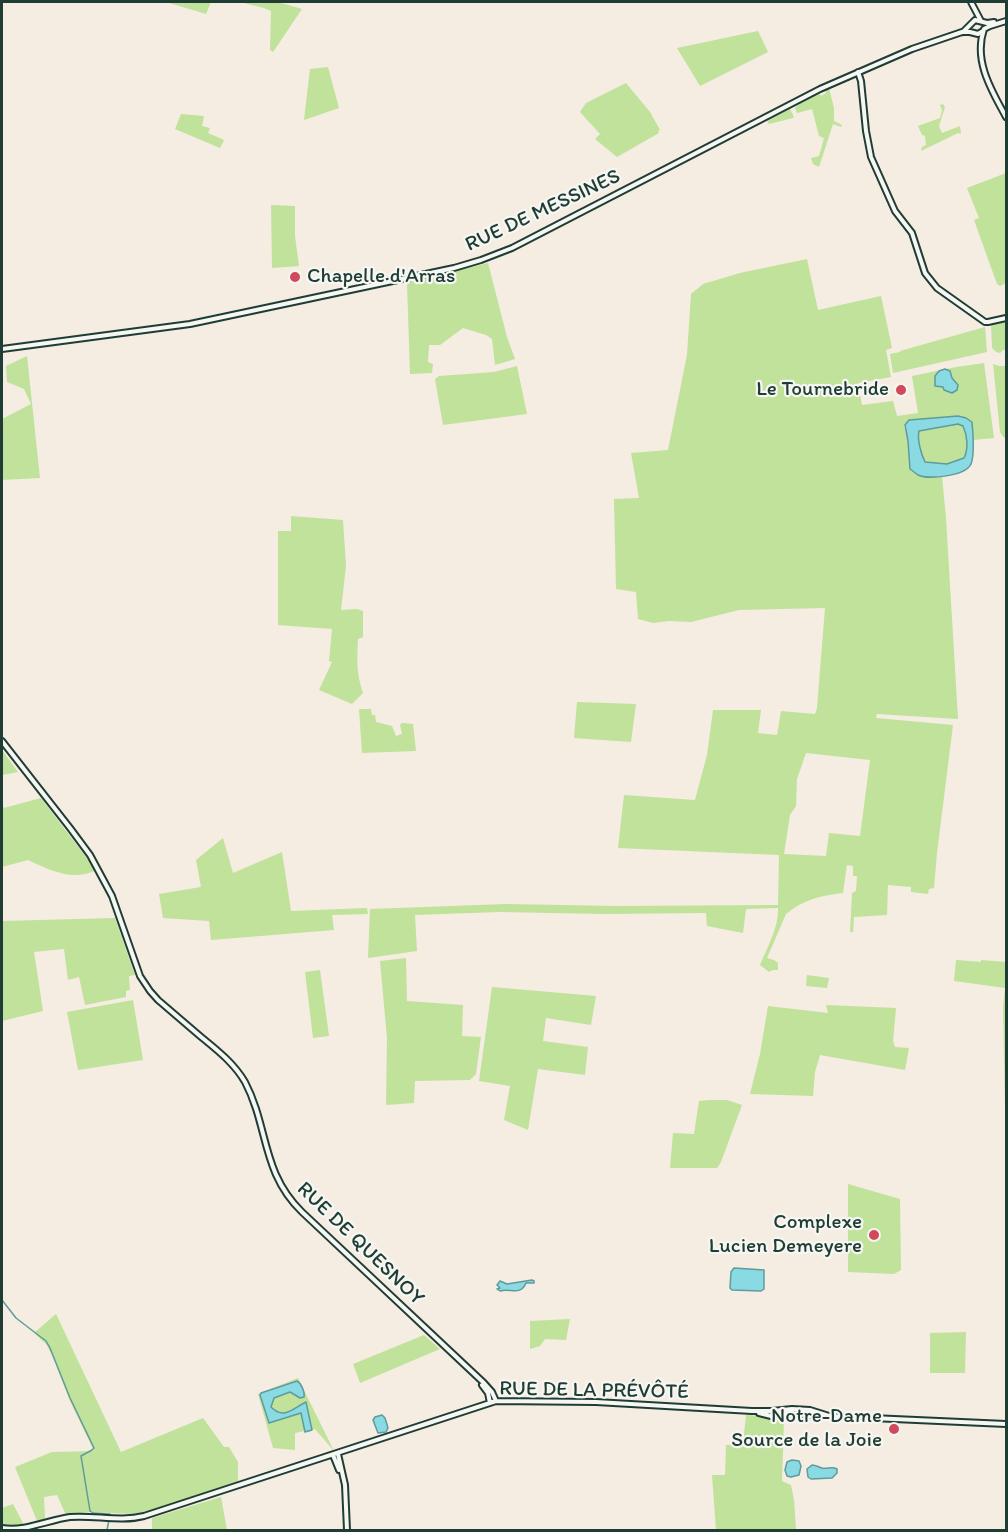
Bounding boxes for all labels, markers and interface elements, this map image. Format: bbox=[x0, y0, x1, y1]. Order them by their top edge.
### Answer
street label: RUE DE MESSINES bbox=[462, 164, 624, 258]
place label: Chapelle d'Arras bbox=[307, 264, 455, 290]
marker: Chapelle d'Arras bbox=[288, 270, 302, 284]
place label: Le Tournebride bbox=[756, 377, 889, 403]
marker: Le Tournebride bbox=[894, 383, 908, 397]
street label: RUE DE QUESNOY bbox=[291, 1177, 429, 1311]
place label: Complexe Lucien Demeyere bbox=[709, 1210, 862, 1260]
marker: Complexe Lucien Demeyere bbox=[867, 1228, 881, 1242]
street label: RUE DE LA PRÉVÔTÉ bbox=[499, 1377, 689, 1405]
place label: Notre-Dame Source de la Joie bbox=[731, 1404, 882, 1454]
marker: Notre-Dame Source de la Joie bbox=[887, 1422, 901, 1436]

